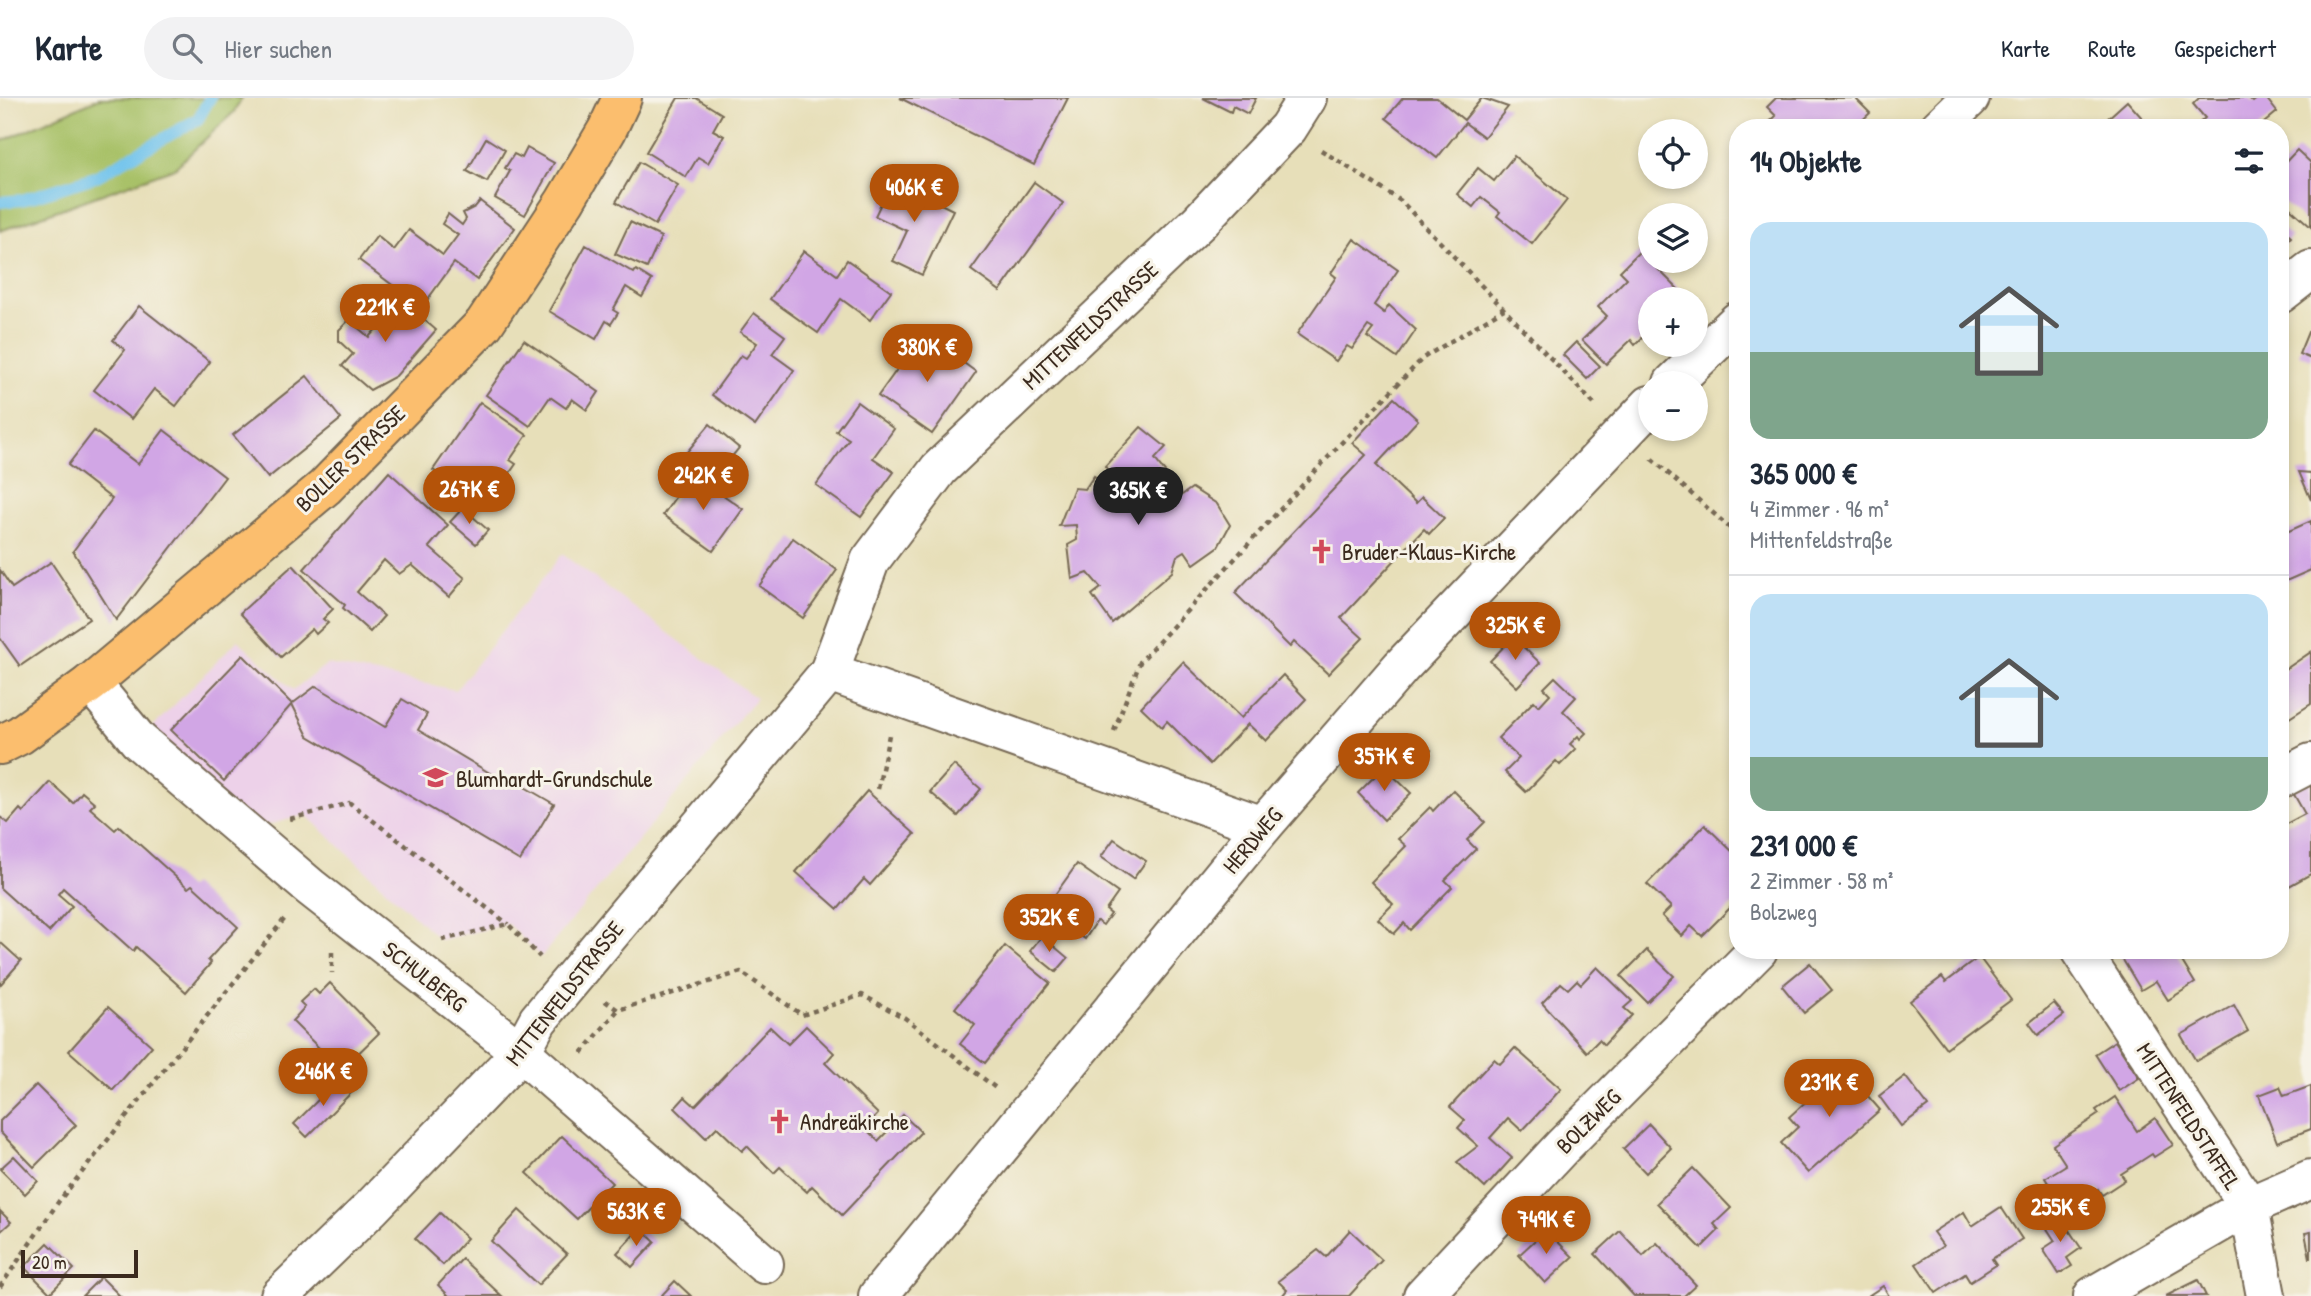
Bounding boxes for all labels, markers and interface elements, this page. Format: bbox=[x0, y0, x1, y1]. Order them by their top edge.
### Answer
search box bbox=[144, 17, 634, 80]
text: Karte bbox=[35, 26, 102, 70]
icon: search bbox=[168, 29, 206, 67]
text: Hier suchen bbox=[224, 31, 332, 66]
text: Karte bbox=[2001, 32, 2050, 64]
text: Route bbox=[2088, 32, 2136, 64]
text: Gespeichert bbox=[2174, 32, 2276, 64]
map controls bbox=[1638, 119, 1708, 441]
button: locate bbox=[1638, 119, 1708, 189]
text: 14 Objekte bbox=[1750, 141, 1862, 181]
icon: filters bbox=[2230, 142, 2268, 180]
pin: 406K € bbox=[857, 164, 971, 224]
text: 406K € bbox=[886, 171, 942, 202]
button: layers bbox=[1638, 203, 1708, 273]
street label: MITTENFELDSTRASSE bbox=[1015, 254, 1165, 396]
icon: home bbox=[1946, 268, 2072, 394]
pin: 221K € bbox=[328, 285, 442, 344]
button: + bbox=[1638, 287, 1708, 357]
text: 221K € bbox=[356, 291, 414, 322]
pin: 380K € bbox=[870, 324, 984, 384]
text: 380K € bbox=[898, 331, 956, 362]
button: − bbox=[1638, 371, 1708, 441]
street label: BOLLER STRASSE bbox=[288, 398, 412, 518]
pin: 242K € bbox=[646, 452, 760, 512]
text: 365 000 € bbox=[1750, 453, 1857, 493]
text: 242K € bbox=[674, 459, 732, 490]
pin: 267K € bbox=[412, 466, 526, 526]
pin: 365K € bbox=[1081, 468, 1195, 527]
text: 267K € bbox=[439, 473, 499, 504]
text: 365K € bbox=[1109, 474, 1167, 505]
text: 4 Zimmer · 96 m² bbox=[1750, 493, 1889, 524]
text: Mittenfeldstraße bbox=[1750, 524, 1893, 555]
place label: Bruder-Klaus-Kirche bbox=[1342, 536, 1516, 567]
church icon: Bruder-Klaus-Kirche bbox=[1308, 537, 1336, 565]
pin: 325K € bbox=[1458, 602, 1572, 662]
text: 325K € bbox=[1485, 609, 1545, 640]
icon: home bbox=[1946, 640, 2072, 766]
pin: 357K € bbox=[1327, 734, 1441, 793]
text: 357K € bbox=[1354, 740, 1414, 771]
place label: Blumhardt-Grundschule bbox=[456, 763, 653, 794]
school or university icon: Blumhardt-Grundschule bbox=[422, 764, 450, 792]
street label: HERDWEG bbox=[1215, 800, 1289, 880]
text: 231 000 € bbox=[1750, 825, 1857, 865]
text: 2 Zimmer · 58 m² bbox=[1750, 865, 1893, 896]
pin: 352K € bbox=[992, 894, 1106, 954]
text: Bolzweg bbox=[1750, 896, 1817, 927]
text: 352K € bbox=[1019, 901, 1079, 932]
street label: MITTENFELDSTRASSE bbox=[498, 914, 630, 1072]
street label: SCHULBERG bbox=[377, 933, 473, 1019]
street label: MITTENFELDSTAFFEL bbox=[2130, 1036, 2248, 1196]
pin: 246K € bbox=[266, 1048, 380, 1108]
text: 246K € bbox=[295, 1055, 351, 1086]
pin: 231K € bbox=[1772, 1060, 1886, 1119]
text: 231K € bbox=[1800, 1066, 1858, 1097]
street label: BOLZWEG bbox=[1549, 1082, 1627, 1160]
place label: Andreäkirche bbox=[800, 1106, 909, 1137]
church icon: Andreäkirche bbox=[766, 1107, 794, 1135]
pin: 255K € bbox=[2003, 1184, 2117, 1244]
pin: 563K € bbox=[579, 1188, 693, 1248]
text: 255K € bbox=[2031, 1191, 2089, 1222]
text: 563K € bbox=[607, 1195, 665, 1226]
pin: 749K € bbox=[1489, 1196, 1603, 1256]
text: 749K € bbox=[1518, 1203, 1574, 1234]
scale bar bbox=[21, 1247, 138, 1279]
text: 20 m bbox=[32, 1249, 67, 1275]

